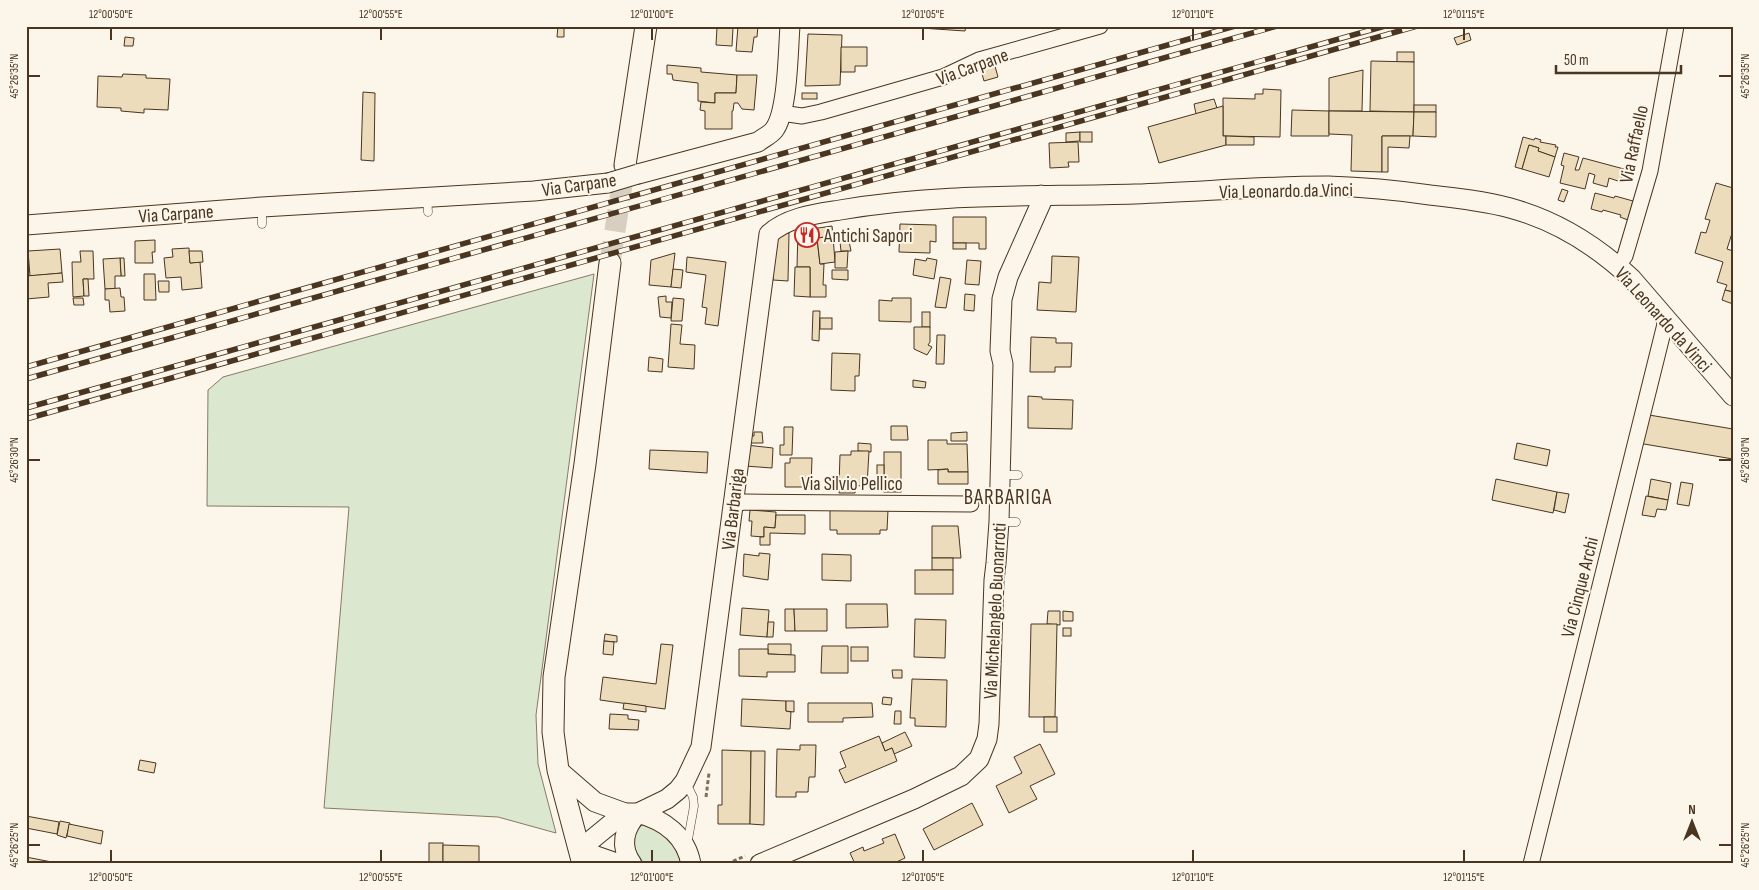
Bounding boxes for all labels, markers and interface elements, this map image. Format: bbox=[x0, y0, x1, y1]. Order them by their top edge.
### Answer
text: 12°00'50"E bbox=[89, 7, 133, 22]
text: 12°00'55"E bbox=[359, 7, 403, 22]
text: 12°01'00"E bbox=[630, 7, 674, 22]
text: 12°01'05"E bbox=[902, 7, 944, 22]
text: 12°01'10"E bbox=[1172, 7, 1214, 22]
text: 12°01'15"E bbox=[1443, 7, 1485, 22]
scale bar bbox=[1556, 42, 1682, 74]
street label: Via Carpane bbox=[933, 44, 1012, 91]
text: 50 m bbox=[1564, 51, 1589, 70]
text: 45°26'35"N bbox=[7, 54, 22, 99]
text: 45°26'35"N bbox=[1738, 54, 1753, 99]
street label: Via Raffaello bbox=[1615, 103, 1654, 185]
street label: Via Carpane bbox=[540, 169, 618, 202]
street label: Via Leonardo da Vinci bbox=[1219, 179, 1353, 204]
street label: Via Carpane bbox=[138, 200, 214, 229]
restaurant icon: Antichi Sapori bbox=[794, 222, 820, 248]
place label: Antichi Sapori bbox=[823, 225, 913, 248]
street label: Via Leonardo da Vinci bbox=[1610, 263, 1716, 377]
text: 45°26'30"N bbox=[7, 437, 22, 483]
text: 45°26'30"N bbox=[1738, 437, 1753, 483]
street label: Via Barbariga bbox=[717, 467, 750, 552]
street label: Via Silvio Pellico bbox=[801, 473, 903, 496]
district label: BARBARIGA bbox=[964, 485, 1052, 510]
street label: Via Michelangelo Buonarroti bbox=[979, 522, 1012, 700]
street label: Via Cinque Archi bbox=[1557, 535, 1604, 640]
north arrow bbox=[1666, 798, 1716, 848]
text: N bbox=[1688, 801, 1696, 818]
text: 45°26'25"N bbox=[7, 823, 22, 867]
text: 45°26'25"N bbox=[1738, 823, 1753, 867]
text: 12°00'50"E bbox=[89, 870, 133, 885]
text: 12°00'55"E bbox=[359, 870, 403, 885]
text: 12°01'00"E bbox=[630, 870, 674, 885]
text: 12°01'05"E bbox=[902, 870, 944, 885]
text: 12°01'10"E bbox=[1172, 870, 1214, 885]
text: 12°01'15"E bbox=[1443, 870, 1485, 885]

